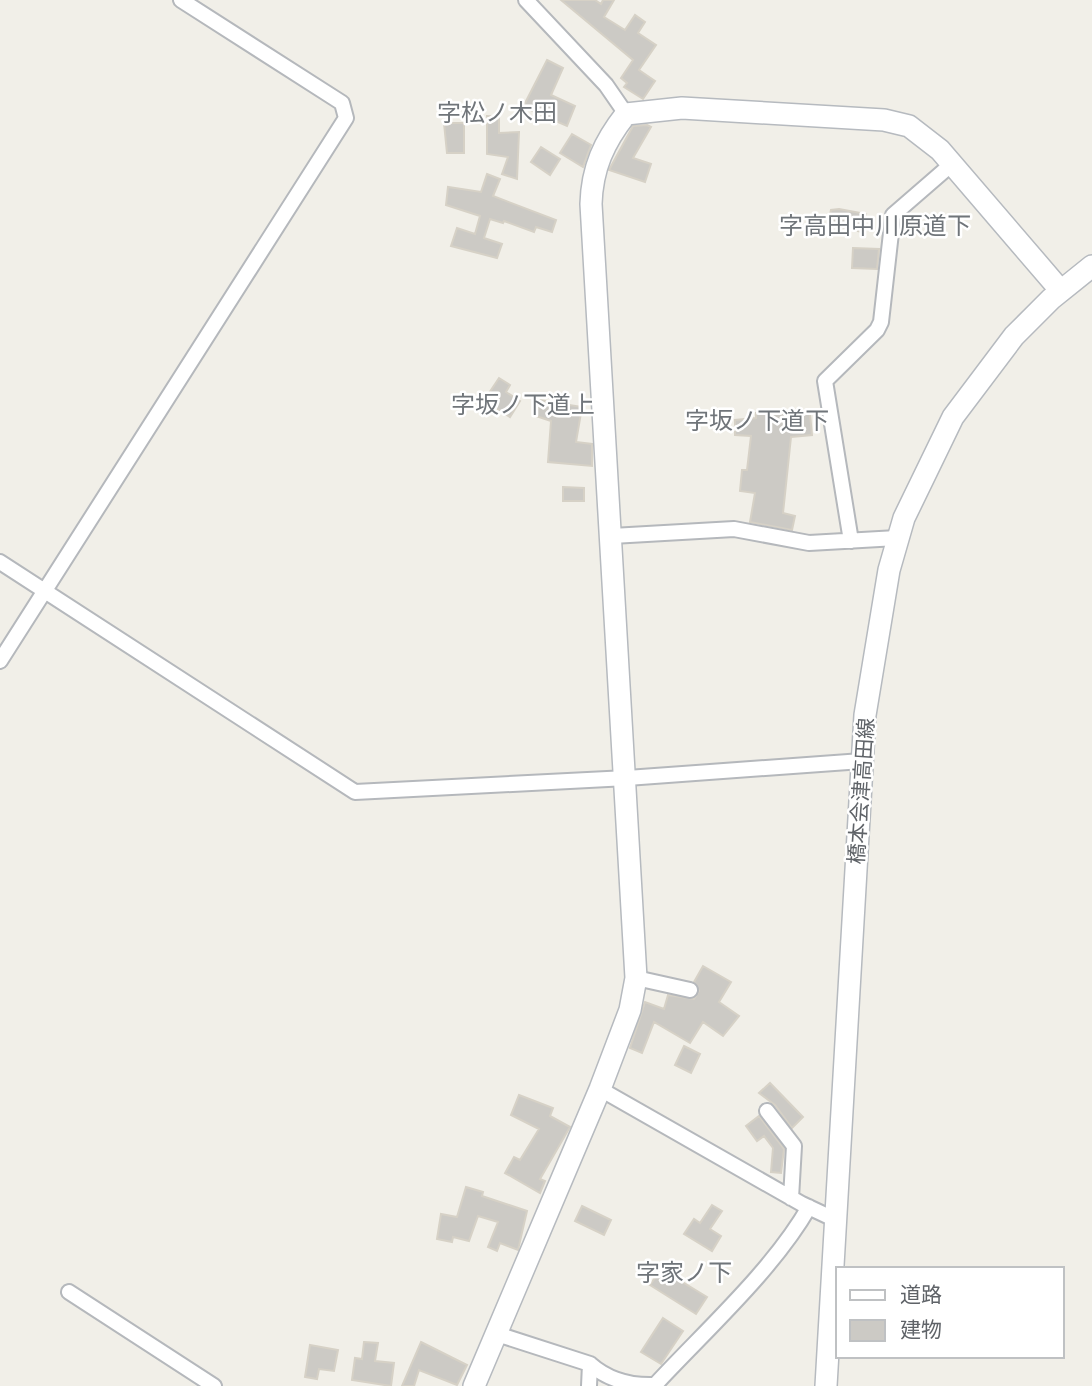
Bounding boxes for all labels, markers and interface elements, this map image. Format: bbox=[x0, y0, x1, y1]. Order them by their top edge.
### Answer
district label: 字松ノ木田 bbox=[437, 99, 557, 126]
district label: 字高田中川原道下 bbox=[779, 212, 971, 239]
district label: 字坂ノ下道上 bbox=[451, 391, 595, 418]
district label: 字坂ノ下道下 bbox=[685, 407, 829, 434]
street label: 橋本会津高田線 bbox=[844, 717, 878, 865]
district label: 字家ノ下 bbox=[636, 1259, 732, 1286]
legend bbox=[836, 1267, 1064, 1358]
text: 道路 bbox=[900, 1283, 942, 1306]
text: 建物 bbox=[900, 1318, 942, 1341]

